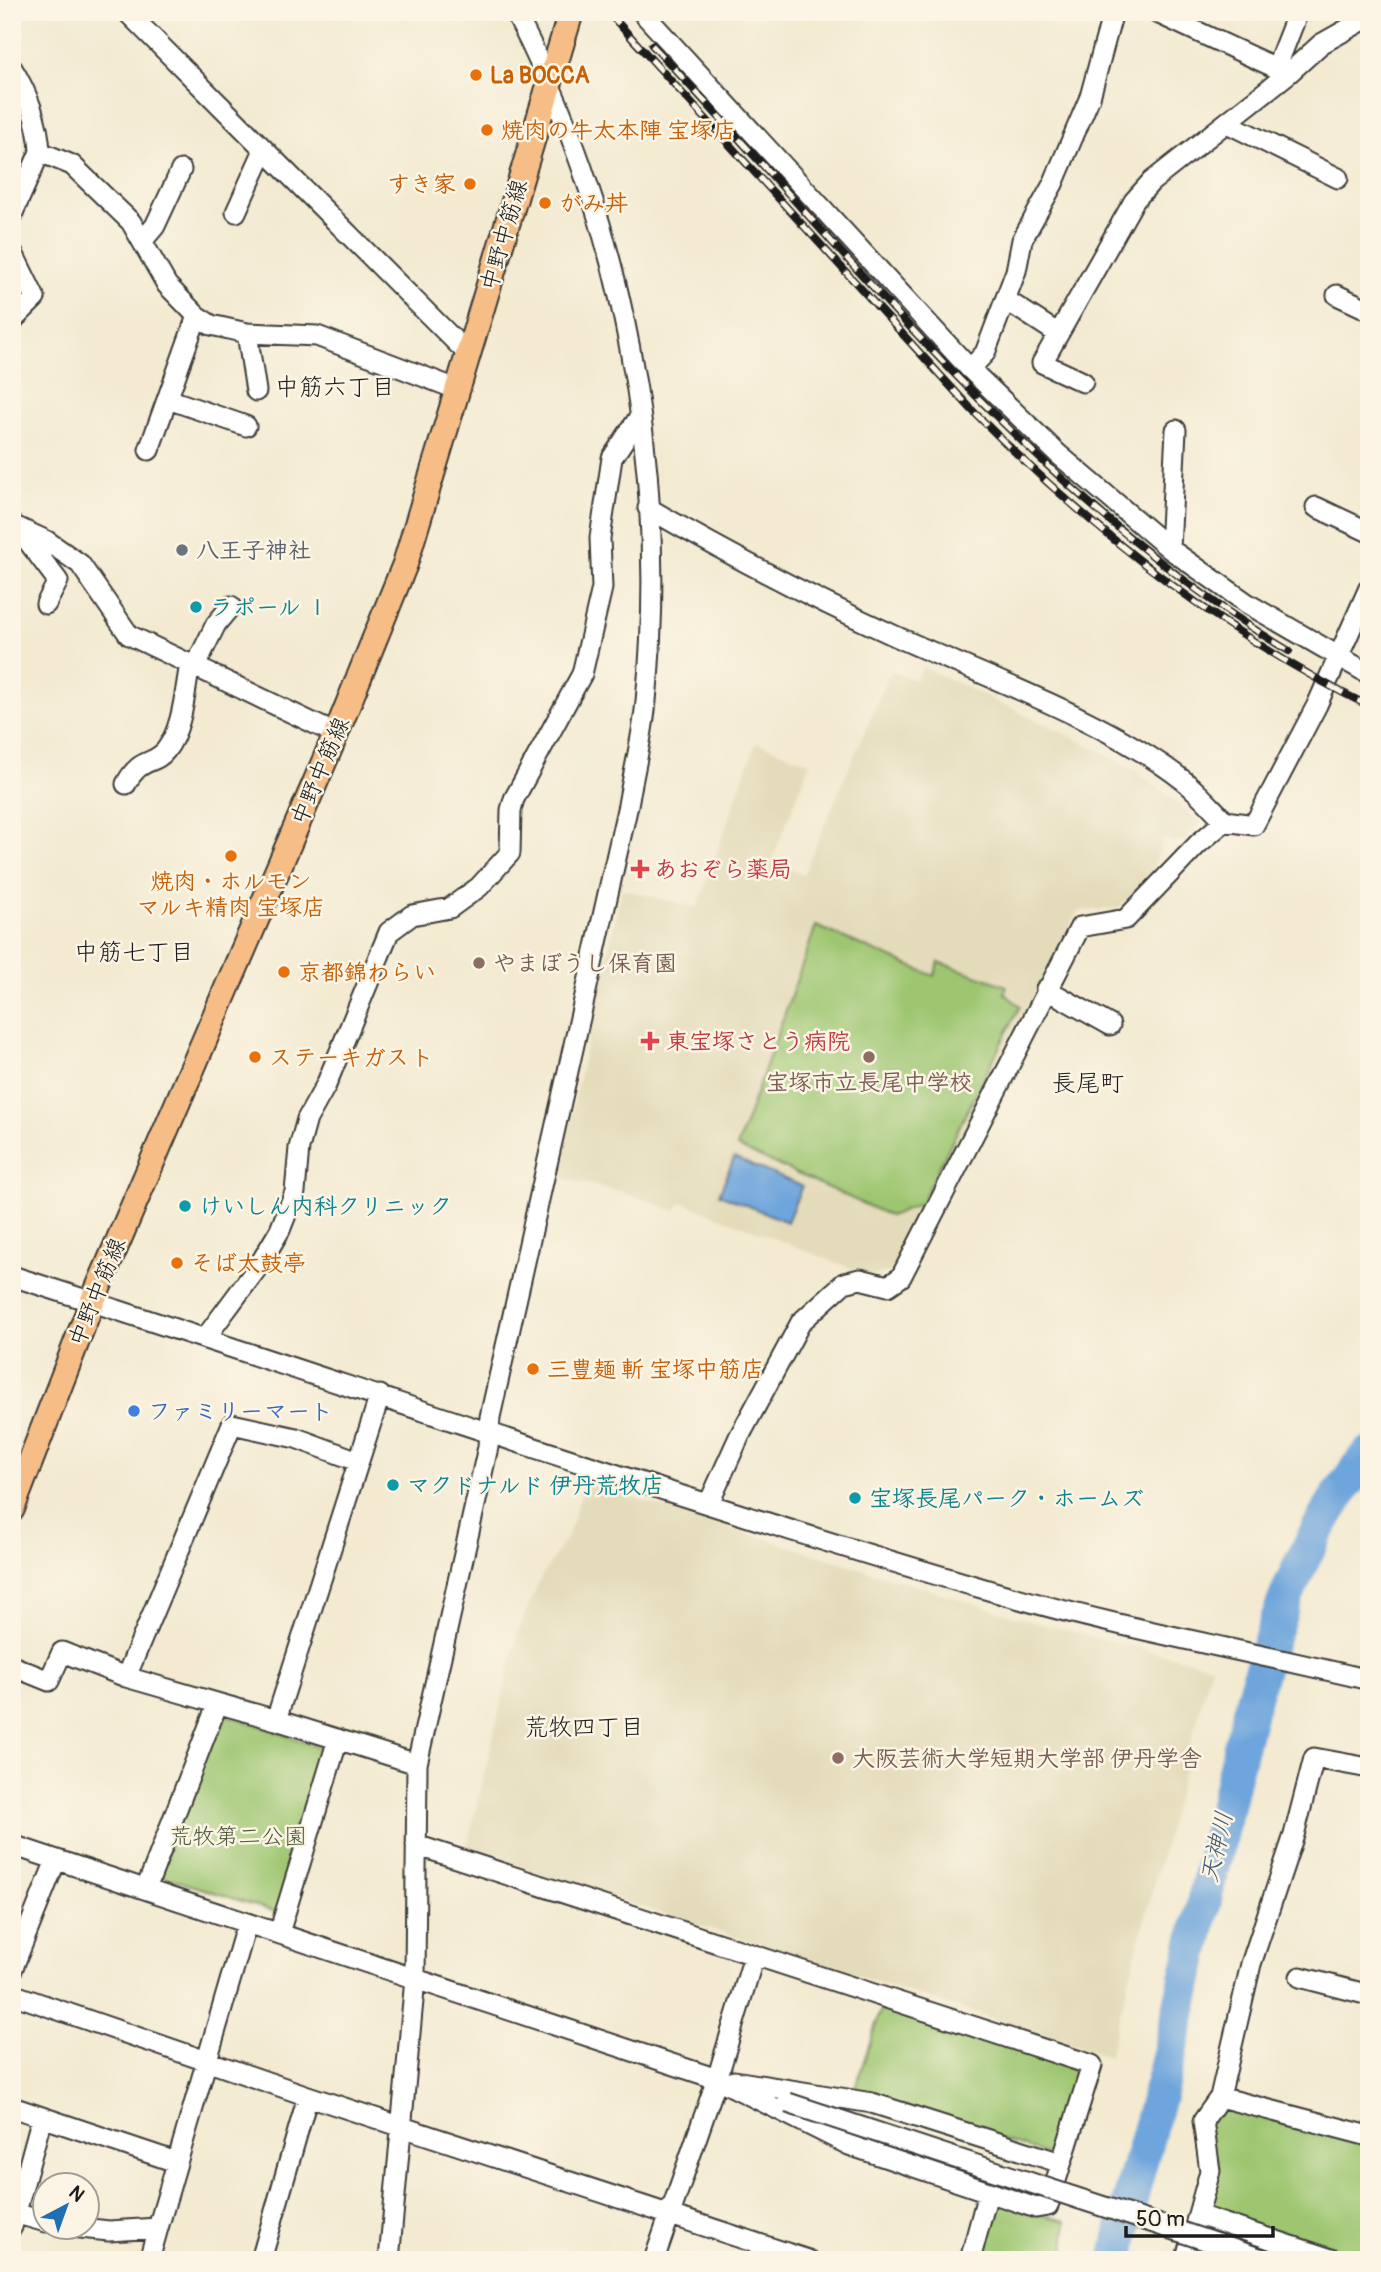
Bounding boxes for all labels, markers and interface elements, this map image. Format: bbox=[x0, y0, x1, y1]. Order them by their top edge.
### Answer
place label: La BOCCA bbox=[490, 61, 590, 90]
marker: La BOCCA bbox=[468, 67, 484, 83]
place label: 焼肉の牛太本陣 宝塚店 bbox=[501, 116, 736, 145]
marker: 焼肉の牛太本陣 宝塚店 bbox=[479, 122, 495, 138]
place label: すき家 bbox=[387, 170, 456, 199]
marker: すき家 bbox=[462, 176, 478, 192]
street label: 中野中筋線 bbox=[474, 176, 534, 294]
place label: がみ丼 bbox=[559, 189, 628, 218]
marker: がみ丼 bbox=[537, 195, 553, 211]
district label: 中筋六丁目 bbox=[275, 373, 395, 402]
place label: 八王子神社 bbox=[196, 536, 311, 565]
marker: 八王子神社 bbox=[174, 542, 190, 558]
place label: ラポール Ⅰ bbox=[210, 593, 329, 622]
marker: ラポール Ⅰ bbox=[188, 599, 204, 615]
street label: 中野中筋線 bbox=[284, 712, 356, 830]
marker: 焼肉・ホルモン マルキ精肉 宝塚店 bbox=[223, 848, 239, 864]
place label: あおぞら薬局 bbox=[654, 855, 792, 884]
marker: あおぞら薬局 bbox=[632, 861, 648, 877]
place label: 焼肉・ホルモン マルキ精肉 宝塚店 bbox=[137, 867, 325, 922]
district label: 中筋七丁目 bbox=[74, 938, 194, 967]
place label: やまぼうし保育園 bbox=[493, 949, 677, 978]
marker: やまぼうし保育園 bbox=[471, 955, 487, 971]
place label: 京都錦わらい bbox=[298, 958, 436, 987]
marker: 京都錦わらい bbox=[276, 964, 292, 980]
place label: 東宝塚さとう病院 bbox=[666, 1027, 850, 1056]
marker: 東宝塚さとう病院 bbox=[640, 1031, 660, 1051]
place label: ステーキガスト bbox=[269, 1043, 434, 1072]
marker: ステーキガスト bbox=[247, 1049, 263, 1065]
marker: 宝塚市立長尾中学校 bbox=[861, 1049, 877, 1065]
place label: 宝塚市立長尾中学校 bbox=[766, 1068, 973, 1097]
district label: 長尾町 bbox=[1052, 1069, 1124, 1098]
place label: けいしん内科クリニック bbox=[199, 1192, 452, 1221]
marker: けいしん内科クリニック bbox=[177, 1198, 193, 1214]
street label: 中野中筋線 bbox=[62, 1233, 132, 1351]
place label: そば太鼓亭 bbox=[191, 1249, 306, 1278]
marker: そば太鼓亭 bbox=[169, 1255, 185, 1271]
place label: 三豊麺 斬 宝塚中筋店 bbox=[547, 1355, 764, 1384]
marker: 三豊麺 斬 宝塚中筋店 bbox=[525, 1361, 541, 1377]
place label: ファミリーマート bbox=[148, 1397, 333, 1426]
marker: ファミリーマート bbox=[126, 1403, 142, 1419]
place label: マクドナルド 伊丹荒牧店 bbox=[407, 1471, 664, 1500]
marker: マクドナルド 伊丹荒牧店 bbox=[385, 1477, 401, 1493]
place label: 宝塚長尾パーク・ホームズ bbox=[869, 1484, 1144, 1513]
marker: 宝塚長尾パーク・ホームズ bbox=[847, 1490, 863, 1506]
district label: 荒牧四丁目 bbox=[524, 1713, 644, 1742]
place label: 大阪芸術大学短期大学部 伊丹学舎 bbox=[852, 1744, 1202, 1773]
marker: 大阪芸術大学短期大学部 伊丹学舎 bbox=[830, 1750, 846, 1766]
water label: 天神川 bbox=[1195, 1809, 1239, 1885]
park label: 荒牧第二公園 bbox=[169, 1822, 307, 1851]
north arrow bbox=[32, 2170, 102, 2240]
text: N bbox=[64, 2181, 89, 2207]
scale bar bbox=[1126, 2195, 1272, 2239]
text: 50 m bbox=[1136, 2206, 1185, 2233]

